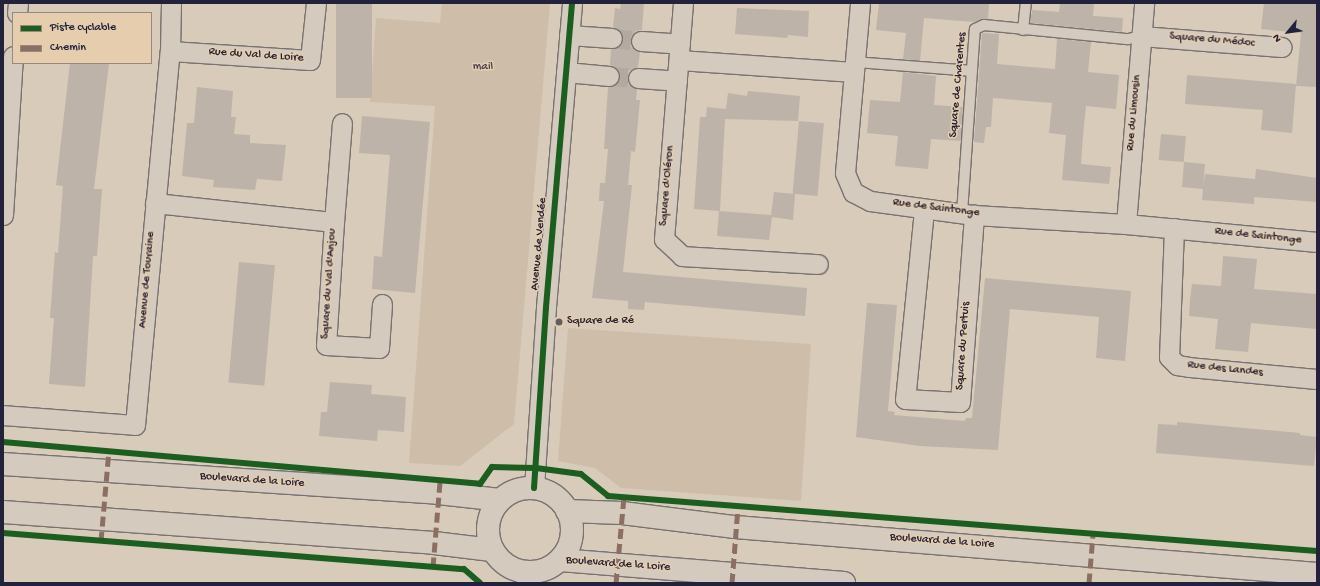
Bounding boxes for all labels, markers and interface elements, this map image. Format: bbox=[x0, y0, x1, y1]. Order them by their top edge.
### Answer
legend bbox=[12, 12, 152, 64]
north arrow bbox=[1268, 12, 1308, 52]
text: Piste cyclable bbox=[50, 21, 116, 35]
street label: Square du Médoc bbox=[1169, 30, 1255, 52]
street label: Square de Charentes bbox=[947, 32, 971, 138]
text: N bbox=[1271, 32, 1284, 44]
text: Chemin bbox=[50, 41, 86, 55]
street label: Rue du Val de Loire bbox=[208, 46, 304, 66]
park label: mail bbox=[473, 61, 493, 75]
street label: Rue du Limousin bbox=[1124, 74, 1146, 152]
street label: Square d'Oléron bbox=[657, 145, 679, 227]
street label: Avenue de Vendée bbox=[529, 197, 551, 291]
street label: Rue de Saintonge bbox=[892, 197, 980, 221]
street label: Rue de Saintonge bbox=[1214, 225, 1302, 249]
street label: Square du Val d'Anjou bbox=[319, 228, 341, 340]
street label: Avenue de Touraine bbox=[137, 231, 159, 329]
street label: Square du Pertuis bbox=[954, 301, 974, 391]
place label: Square de Ré bbox=[567, 315, 634, 329]
marker: Square de Ré bbox=[554, 317, 564, 327]
street label: Rue des Landes bbox=[1187, 359, 1263, 381]
street label: Boulevard de la Loire bbox=[199, 470, 305, 492]
street label: Boulevard de la Loire bbox=[889, 531, 995, 553]
street label: Boulevard de la Loire bbox=[565, 554, 671, 576]

